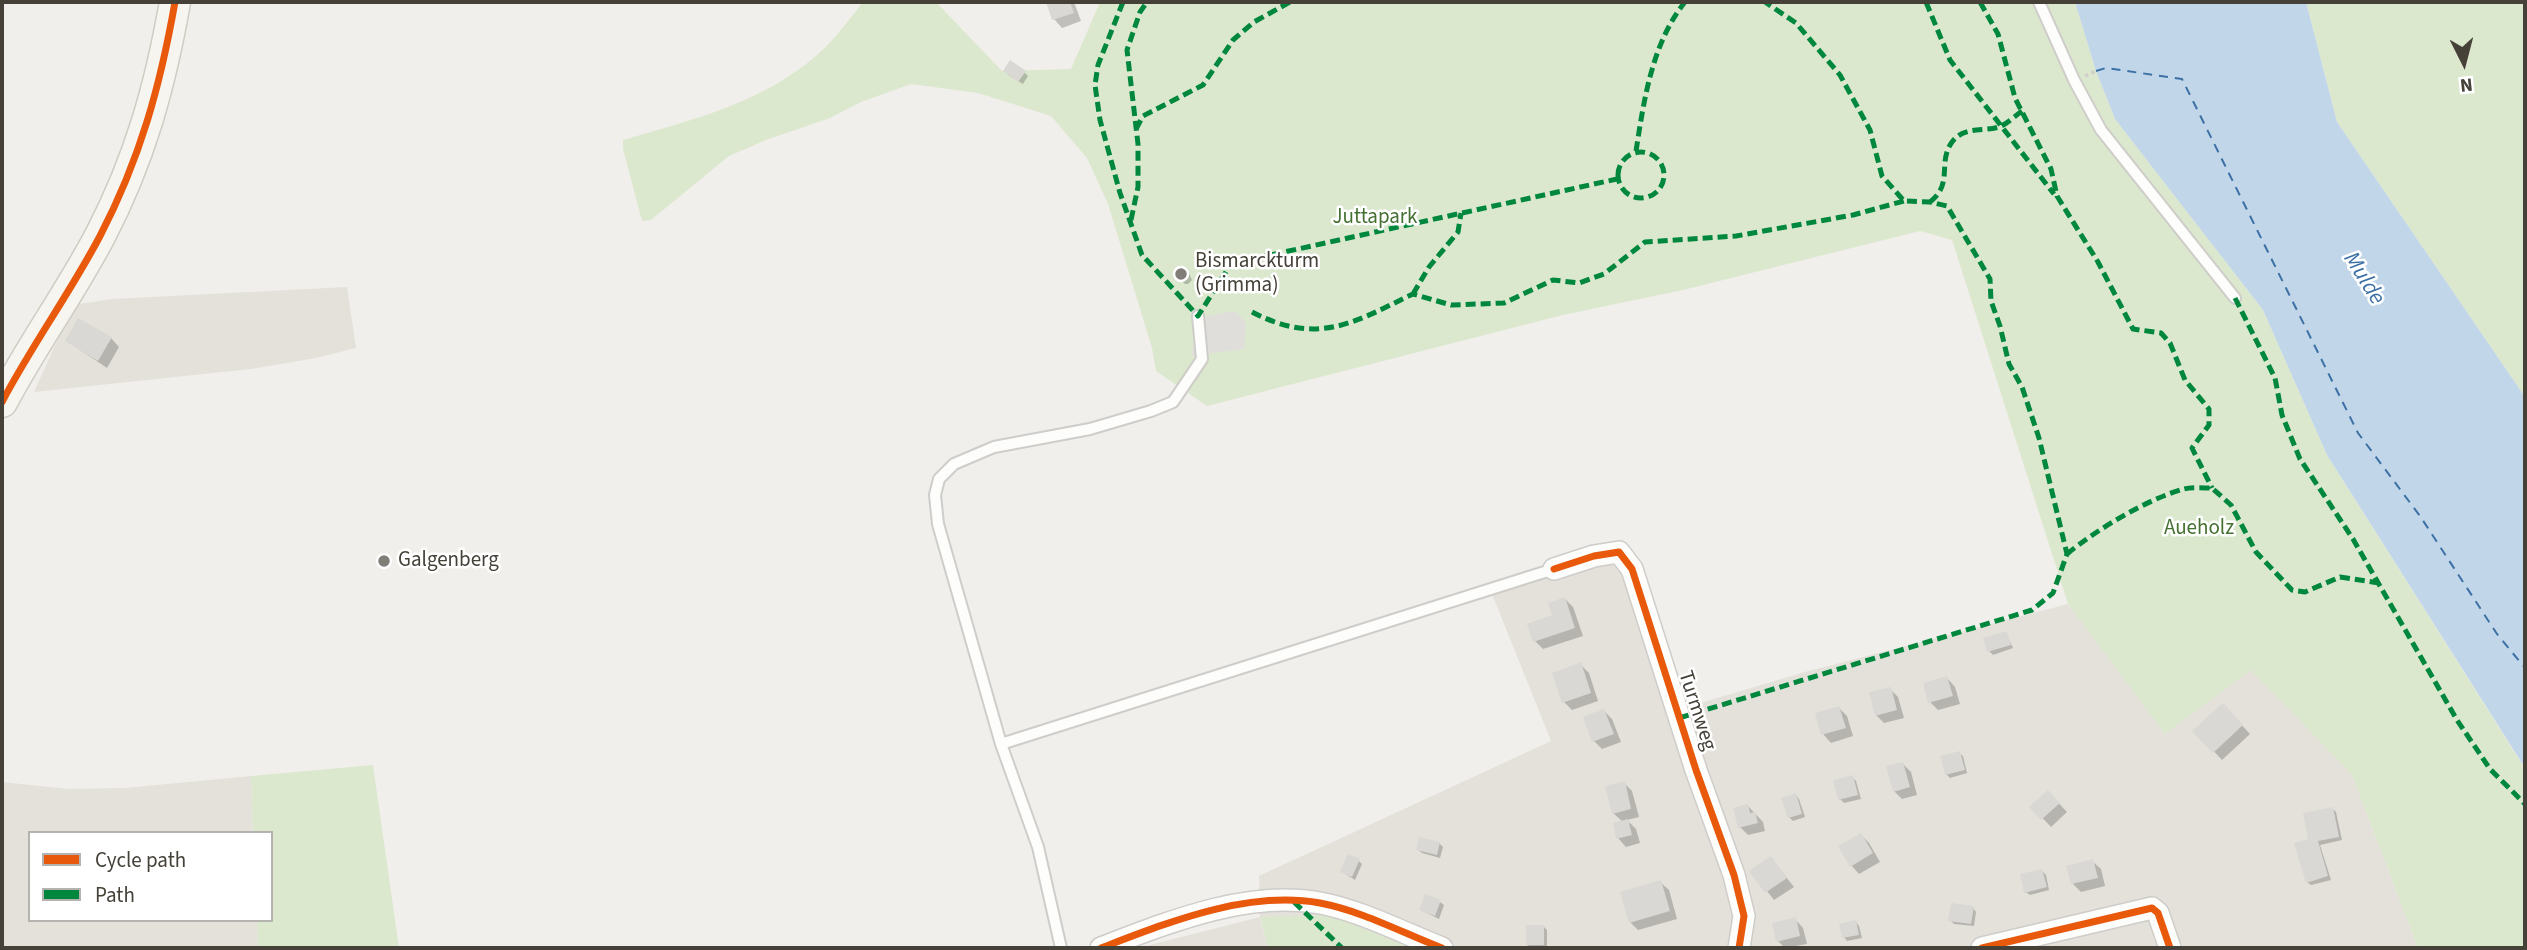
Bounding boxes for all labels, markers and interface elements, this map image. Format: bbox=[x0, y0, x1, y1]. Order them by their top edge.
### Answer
north arrow bbox=[2429, 28, 2499, 98]
text: N bbox=[2459, 70, 2474, 98]
park label: Juttapark bbox=[1332, 205, 1418, 231]
water label: Mulde bbox=[2336, 247, 2390, 311]
place label: Bismarckturm (Grimma) bbox=[1195, 249, 1319, 299]
marker: Bismarckturm (Grimma) bbox=[1173, 266, 1189, 282]
park label: Aueholz bbox=[2164, 516, 2234, 542]
place label: Galgenberg bbox=[398, 548, 499, 574]
marker: Galgenberg bbox=[376, 553, 392, 569]
street label: Turmweg bbox=[1671, 668, 1721, 754]
legend bbox=[28, 831, 273, 922]
text: Cycle path bbox=[95, 845, 186, 875]
text: Path bbox=[95, 880, 135, 910]

